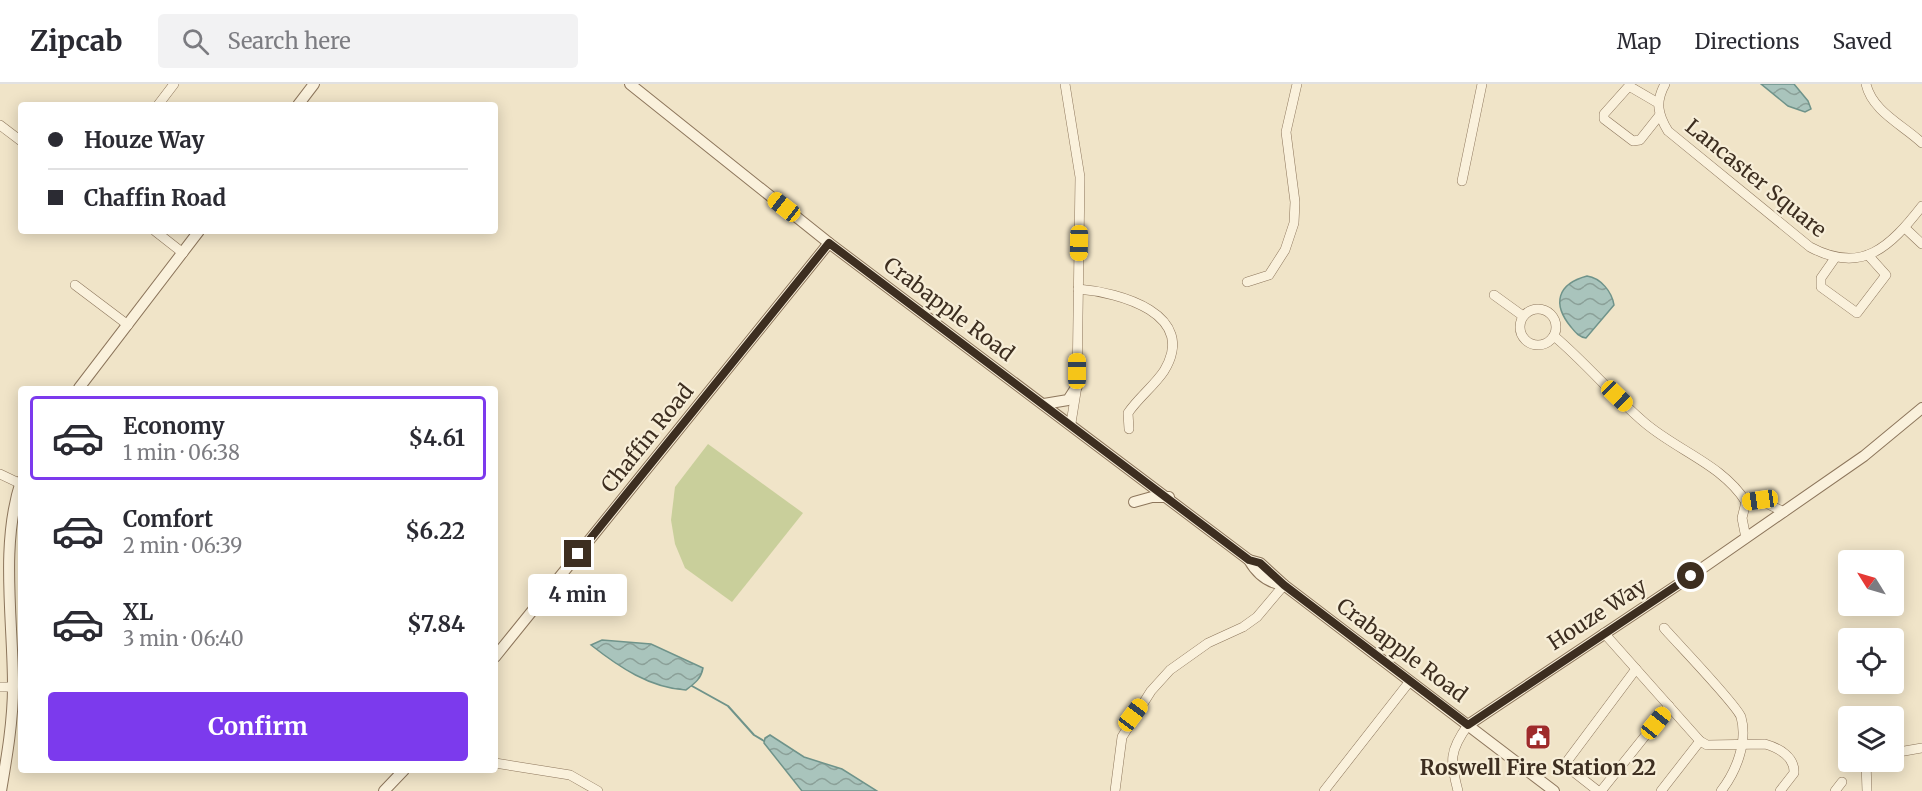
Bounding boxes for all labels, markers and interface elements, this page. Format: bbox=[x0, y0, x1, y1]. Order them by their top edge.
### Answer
search box bbox=[158, 14, 578, 68]
text: Zipcab bbox=[30, 23, 122, 59]
icon: search bbox=[179, 25, 212, 58]
text: Search here bbox=[227, 27, 351, 55]
text: Map bbox=[1617, 28, 1661, 55]
text: Directions bbox=[1694, 28, 1799, 55]
text: Saved bbox=[1832, 28, 1892, 55]
street label: Lancaster Square bbox=[1680, 113, 1832, 243]
text: Houze Way bbox=[84, 126, 205, 154]
text: Chaffin Road bbox=[84, 184, 226, 212]
car bbox=[764, 189, 804, 225]
car bbox=[1070, 225, 1088, 261]
street label: Crabapple Road bbox=[878, 251, 1020, 367]
car bbox=[1068, 353, 1086, 389]
car bbox=[1598, 377, 1636, 415]
street label: Chaffin Road bbox=[595, 378, 699, 498]
icon: car bbox=[51, 411, 105, 465]
text: Economy bbox=[123, 412, 224, 440]
text: $4.61 bbox=[408, 424, 465, 452]
text: 1 min · 06:38 bbox=[123, 440, 240, 465]
car bbox=[1741, 489, 1779, 511]
icon: car bbox=[51, 504, 105, 558]
text: Comfort bbox=[123, 505, 213, 533]
text: $6.22 bbox=[405, 517, 465, 545]
text: 2 min · 06:39 bbox=[123, 533, 242, 558]
route end bbox=[564, 540, 591, 567]
north arrow bbox=[1838, 550, 1904, 616]
map controls bbox=[1838, 550, 1904, 772]
route start bbox=[1677, 562, 1704, 589]
street label: Houze Way bbox=[1543, 572, 1652, 656]
callout: 4 min bbox=[528, 575, 628, 617]
text: 4 min bbox=[549, 582, 606, 607]
street label: Crabapple Road bbox=[1331, 592, 1473, 708]
icon: car bbox=[51, 597, 105, 651]
text: XL bbox=[123, 598, 153, 626]
text: $7.84 bbox=[407, 610, 465, 638]
text: 3 min · 06:40 bbox=[123, 626, 244, 651]
button: locate bbox=[1838, 628, 1904, 694]
button: Confirm bbox=[48, 692, 468, 761]
car bbox=[1115, 695, 1151, 735]
car bbox=[1638, 703, 1674, 743]
button: layers bbox=[1838, 706, 1904, 772]
public building icon: Roswell Fire Station 22 bbox=[1523, 722, 1553, 752]
place label: Roswell Fire Station 22 bbox=[1420, 754, 1656, 781]

